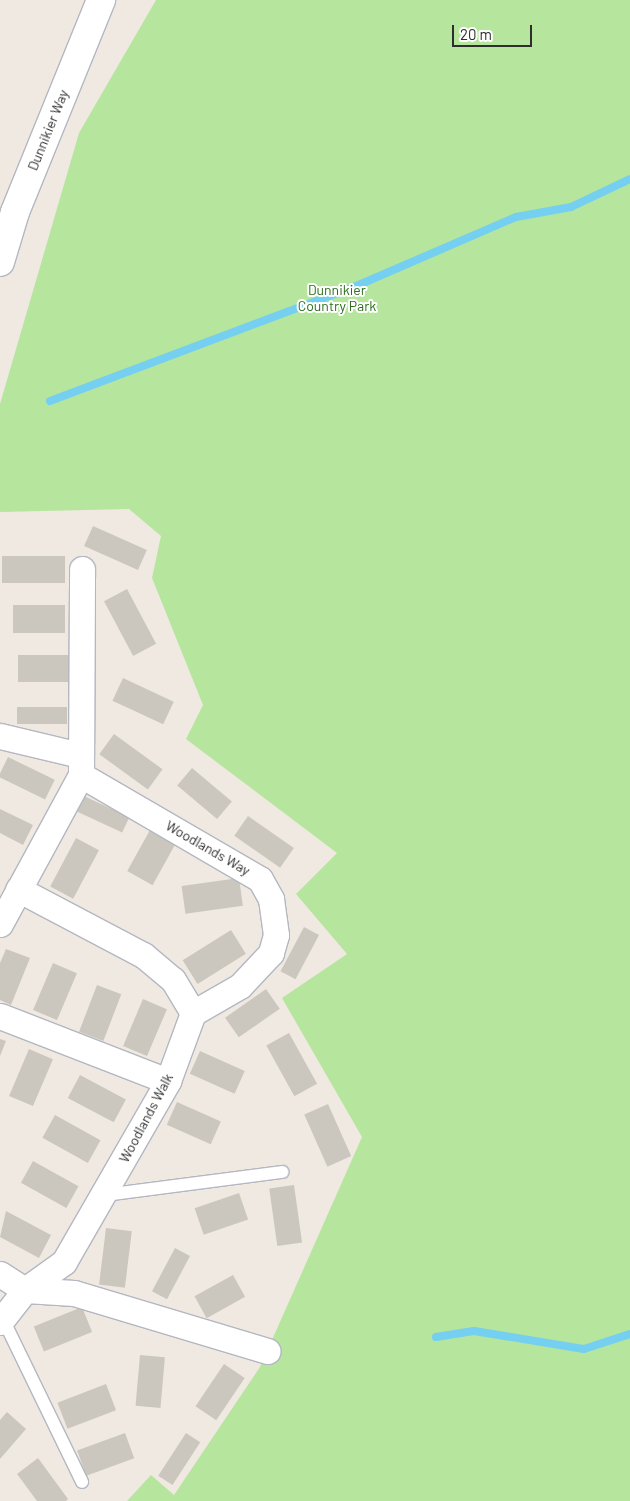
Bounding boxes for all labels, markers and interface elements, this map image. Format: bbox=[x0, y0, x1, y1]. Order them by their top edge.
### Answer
scale bar bbox=[455, 15, 535, 47]
text: 20 m bbox=[460, 25, 492, 43]
street label: Dunnikier Way bbox=[24, 87, 72, 173]
park label: Dunnikier Country Park bbox=[298, 282, 376, 314]
street label: Woodlands Way bbox=[163, 817, 253, 879]
street label: Woodlands Walk bbox=[115, 1071, 177, 1165]

